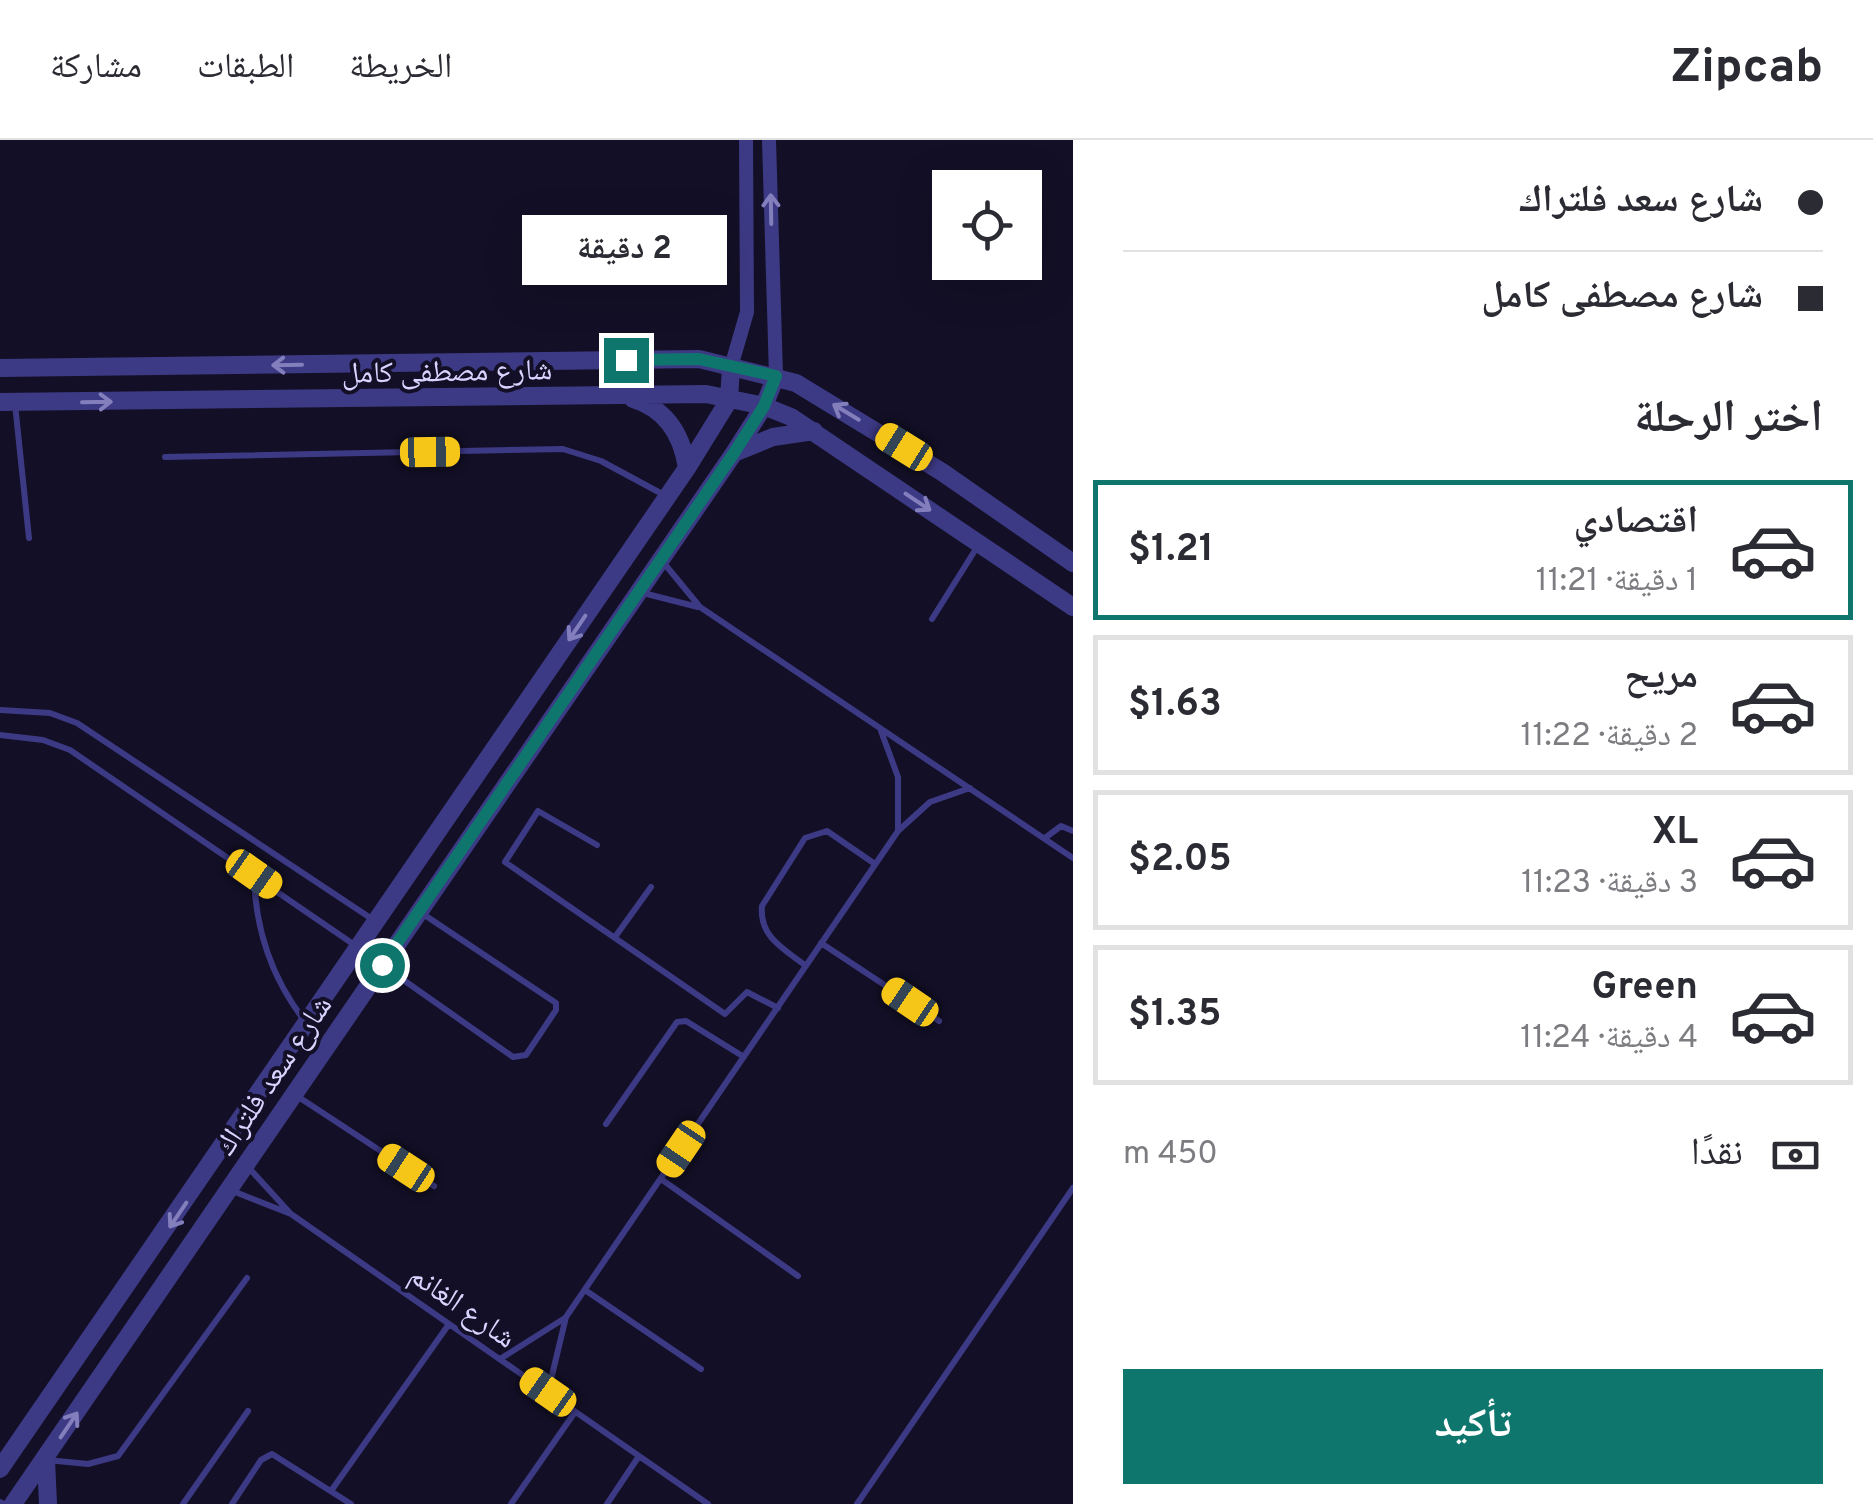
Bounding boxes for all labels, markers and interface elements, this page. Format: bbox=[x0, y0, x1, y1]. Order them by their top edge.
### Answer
text: Zipcab bbox=[1671, 39, 1823, 99]
text: مشاركة bbox=[50, 46, 142, 90]
text: الطبقات bbox=[197, 46, 294, 90]
text: الخريطة bbox=[349, 46, 452, 90]
map controls bbox=[932, 170, 1042, 280]
button: locate bbox=[932, 170, 1042, 280]
text: شارع سعد فلتراك bbox=[1519, 177, 1763, 226]
one-way arrow bbox=[761, 193, 780, 225]
callout: 2 دقيقة bbox=[524, 215, 728, 285]
text: 2 دقيقة bbox=[577, 230, 672, 270]
text: شارع مصطفى كامل bbox=[1481, 273, 1763, 322]
route end bbox=[604, 338, 649, 383]
street label: شارع مصطفى كامل bbox=[341, 353, 553, 394]
one-way arrow bbox=[271, 355, 303, 374]
text: اختر الرحلة bbox=[1634, 391, 1823, 448]
one-way arrow bbox=[81, 392, 113, 411]
one-way arrow bbox=[832, 402, 861, 422]
car bbox=[871, 418, 937, 476]
car bbox=[400, 436, 460, 468]
one-way arrow bbox=[904, 491, 932, 512]
text: اقتصادي bbox=[1574, 498, 1698, 547]
icon: car bbox=[1728, 505, 1818, 595]
text: $1.21 bbox=[1128, 526, 1214, 575]
text: 1 دقيقة · 11:21 bbox=[1536, 562, 1698, 602]
one-way arrow bbox=[567, 614, 588, 642]
text: مريح bbox=[1624, 653, 1698, 702]
icon: car bbox=[1728, 660, 1818, 750]
text: $1.63 bbox=[1128, 681, 1222, 730]
text: 2 دقيقة · 11:22 bbox=[1521, 717, 1698, 757]
text: XL bbox=[1651, 809, 1698, 858]
icon: car bbox=[1728, 815, 1818, 905]
text: $2.05 bbox=[1128, 836, 1232, 885]
car bbox=[221, 845, 287, 903]
text: 3 دقيقة · 11:23 bbox=[1521, 864, 1698, 904]
route start bbox=[360, 943, 405, 988]
text: Green bbox=[1592, 964, 1698, 1013]
icon: car bbox=[1728, 970, 1818, 1060]
car bbox=[877, 973, 943, 1031]
street label: شارع سعد فلتراك bbox=[208, 990, 342, 1163]
text: $1.35 bbox=[1128, 991, 1222, 1040]
text: 4 دقيقة · 11:24 bbox=[1520, 1019, 1698, 1059]
car bbox=[652, 1116, 710, 1182]
icon: cash bbox=[1768, 1128, 1823, 1183]
text: نقدًا bbox=[1691, 1130, 1743, 1179]
text: 450 m bbox=[1123, 1135, 1218, 1175]
car bbox=[373, 1139, 439, 1197]
one-way arrow bbox=[168, 1201, 189, 1229]
street label: شارع الغانم bbox=[401, 1258, 522, 1358]
car bbox=[515, 1363, 581, 1421]
button: تأكيد bbox=[1123, 1369, 1823, 1484]
one-way arrow bbox=[58, 1411, 79, 1439]

